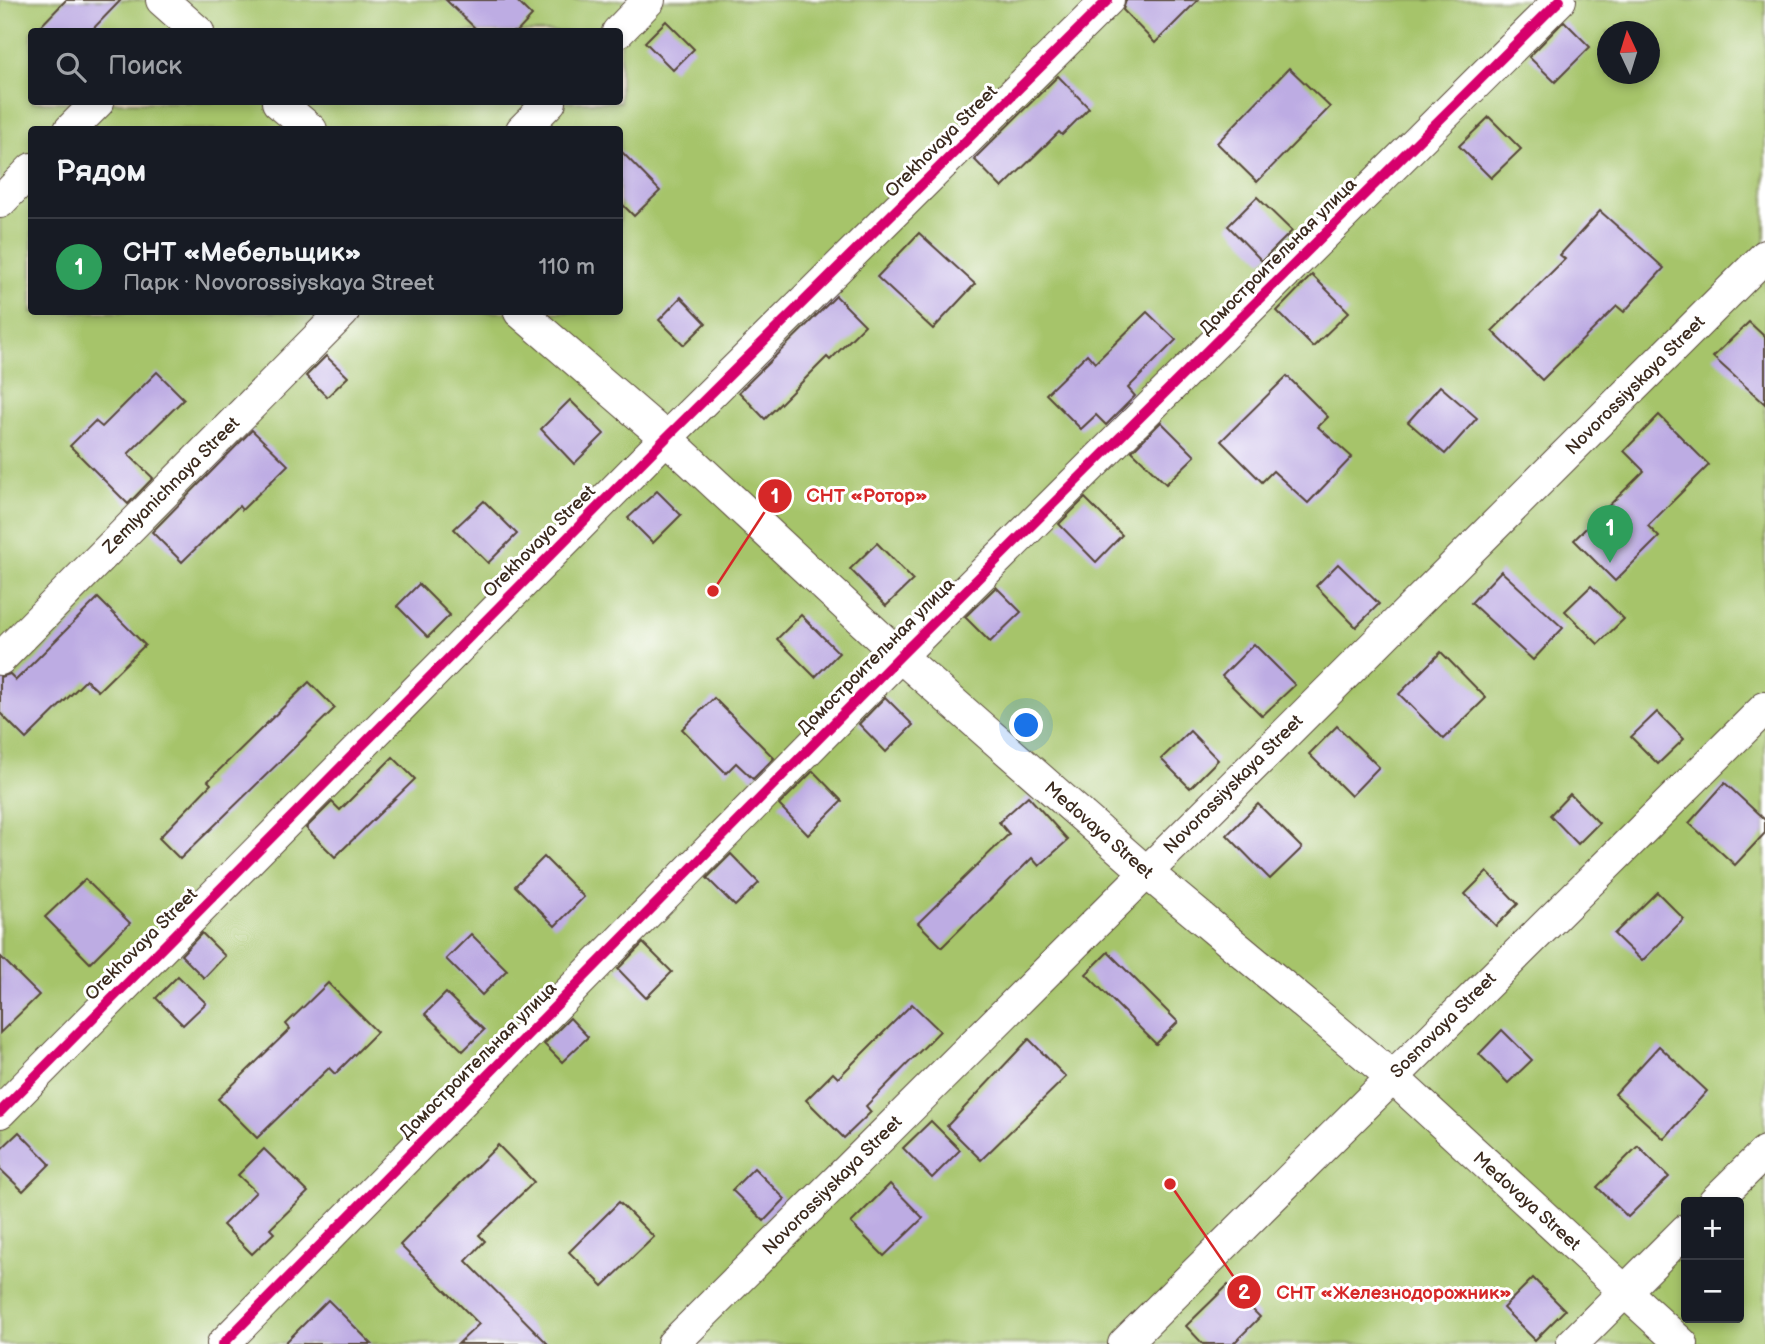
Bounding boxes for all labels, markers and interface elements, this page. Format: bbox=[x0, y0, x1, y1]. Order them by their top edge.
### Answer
north arrow bbox=[1597, 21, 1660, 84]
search box bbox=[28, 28, 623, 105]
icon: search bbox=[52, 48, 90, 86]
text: Поиск bbox=[108, 51, 182, 82]
street label: Orekhovaya Street bbox=[881, 81, 1002, 202]
text: Рядом bbox=[56, 154, 146, 190]
street label: Домостроительная улица bbox=[1196, 173, 1361, 339]
text: СНТ «Мебельщик» bbox=[123, 238, 362, 269]
text: 1 bbox=[74, 253, 84, 281]
text: 110 m bbox=[538, 253, 595, 281]
text: Парк · Novorossiyskaya Street bbox=[123, 269, 434, 297]
street label: Novorossiyskaya Street bbox=[1561, 311, 1710, 459]
street label: Zemlyanichnaya Street bbox=[98, 412, 244, 559]
callout: СНТ «Ротор» bbox=[757, 476, 942, 516]
street label: Orekhovaya Street bbox=[479, 481, 600, 602]
text: 1 bbox=[771, 484, 779, 509]
text: СНТ «Ротор» bbox=[806, 485, 928, 508]
pin: 1 bbox=[1587, 505, 1633, 563]
street label: Домостроительная улица bbox=[794, 573, 959, 739]
your location bbox=[1009, 708, 1043, 742]
street label: Novorossiyskaya Street bbox=[1159, 710, 1308, 858]
street label: Medovaya Street bbox=[1040, 777, 1158, 884]
street label: Orekhovaya Street bbox=[81, 884, 202, 1005]
street label: Sosnovaya Street bbox=[1386, 968, 1501, 1083]
street label: Домостроительная улица bbox=[396, 977, 561, 1143]
street label: Novorossiyskaya Street bbox=[758, 1111, 907, 1259]
street label: Medovaya Street bbox=[1469, 1148, 1585, 1255]
map controls bbox=[1681, 1197, 1744, 1323]
button: + bbox=[1681, 1197, 1744, 1260]
button: − bbox=[1681, 1260, 1744, 1323]
callout: СНТ «Железнодорожник» bbox=[1227, 1272, 1525, 1312]
text: 2 bbox=[1238, 1280, 1251, 1305]
text: СНТ «Железнодорожник» bbox=[1276, 1282, 1512, 1305]

